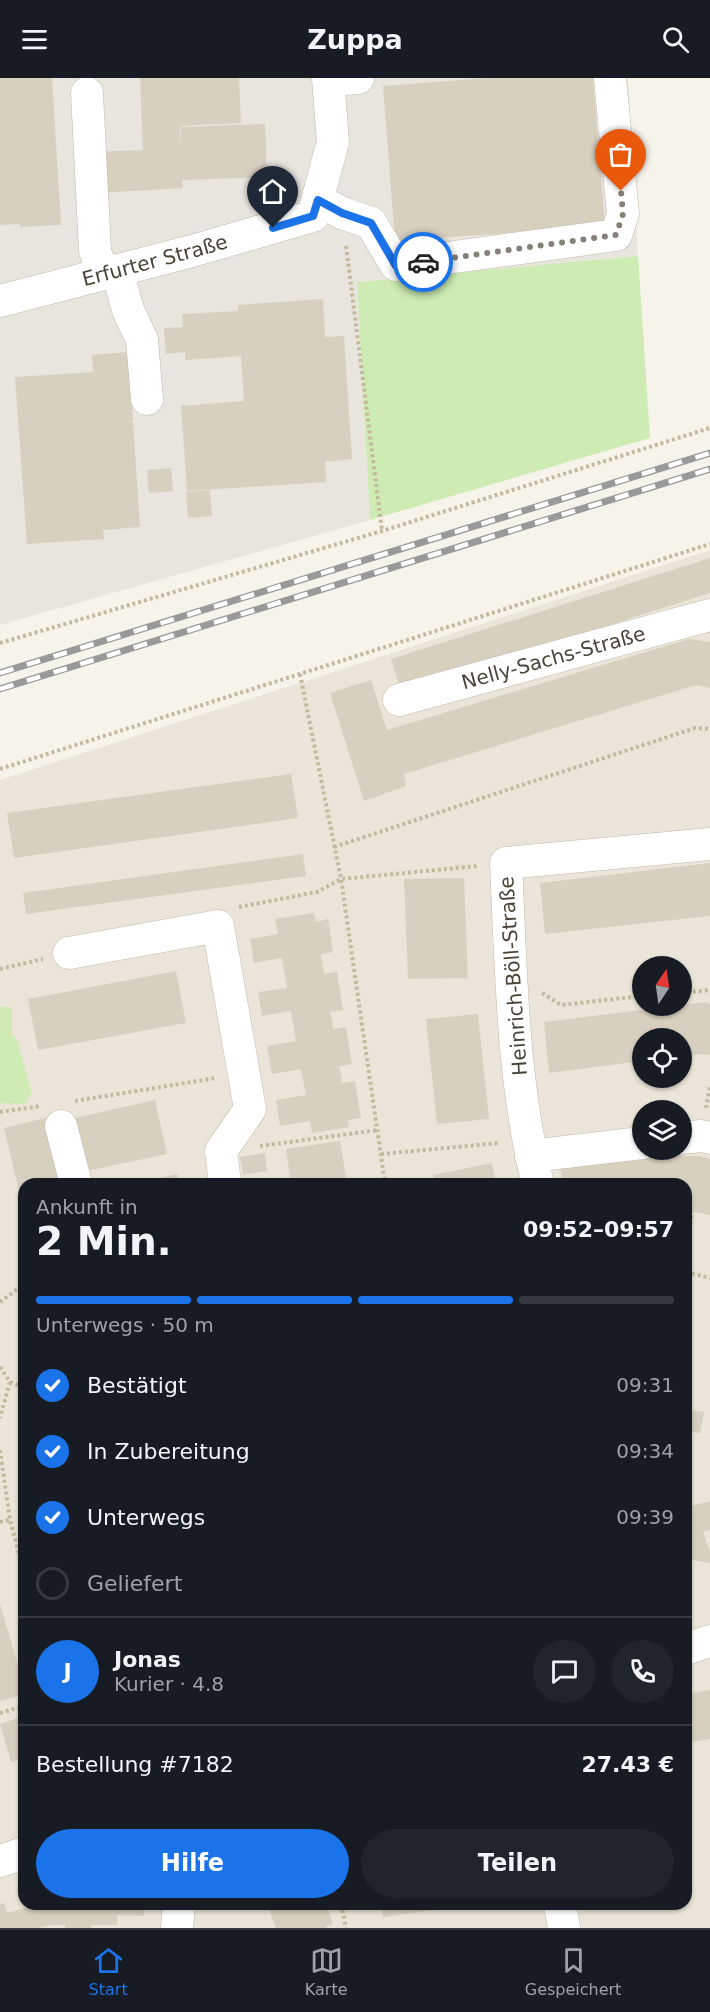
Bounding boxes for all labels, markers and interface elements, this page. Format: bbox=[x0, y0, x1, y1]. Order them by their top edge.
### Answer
icon: menu bbox=[18, 23, 51, 56]
icon: search bbox=[659, 23, 692, 56]
text: Zuppa bbox=[307, 24, 403, 55]
pin bbox=[595, 129, 646, 191]
icon: bag bbox=[604, 138, 637, 171]
pin bbox=[247, 166, 298, 228]
icon: home bbox=[256, 175, 289, 208]
street label: Erfurter Straße bbox=[79, 229, 230, 291]
courier bbox=[393, 232, 453, 292]
icon: car bbox=[407, 246, 440, 279]
street label: Nelly-Sachs-Straße bbox=[459, 621, 648, 694]
street label: Heinrich-Böll-Straße bbox=[494, 876, 532, 1076]
north arrow bbox=[632, 956, 692, 1016]
map controls bbox=[632, 956, 692, 1160]
button: locate bbox=[632, 1028, 692, 1088]
button: layers bbox=[632, 1100, 692, 1160]
text: Ankunft in bbox=[36, 1195, 138, 1219]
text: 09:52–09:57 bbox=[523, 1217, 674, 1242]
text: 2 Min. bbox=[36, 1219, 171, 1264]
text: Unterwegs · 50 m bbox=[36, 1313, 214, 1337]
icon: check bbox=[36, 1369, 69, 1402]
text: Bestätigt bbox=[87, 1373, 187, 1398]
text: 09:31 bbox=[616, 1373, 674, 1397]
icon: check bbox=[36, 1435, 69, 1468]
text: In Zubereitung bbox=[87, 1439, 250, 1464]
text: 09:34 bbox=[616, 1439, 674, 1463]
icon: check bbox=[36, 1501, 69, 1534]
text: Unterwegs bbox=[87, 1505, 205, 1530]
text: 09:39 bbox=[616, 1505, 674, 1529]
text: Geliefert bbox=[87, 1571, 182, 1596]
button: chat bbox=[533, 1640, 596, 1703]
button: phone bbox=[611, 1640, 674, 1703]
text: Jonas bbox=[114, 1647, 181, 1672]
text: J bbox=[63, 1659, 72, 1684]
text: Kurier · 4.8 bbox=[114, 1672, 224, 1696]
text: Bestellung #7182 bbox=[36, 1752, 234, 1777]
text: 27.43 € bbox=[581, 1752, 674, 1777]
button: Hilfe bbox=[36, 1829, 349, 1898]
button: Teilen bbox=[361, 1829, 674, 1898]
tab: Start bbox=[89, 1944, 128, 1999]
tab: Karte bbox=[305, 1944, 348, 1999]
tab: Gespeichert bbox=[525, 1944, 621, 1999]

